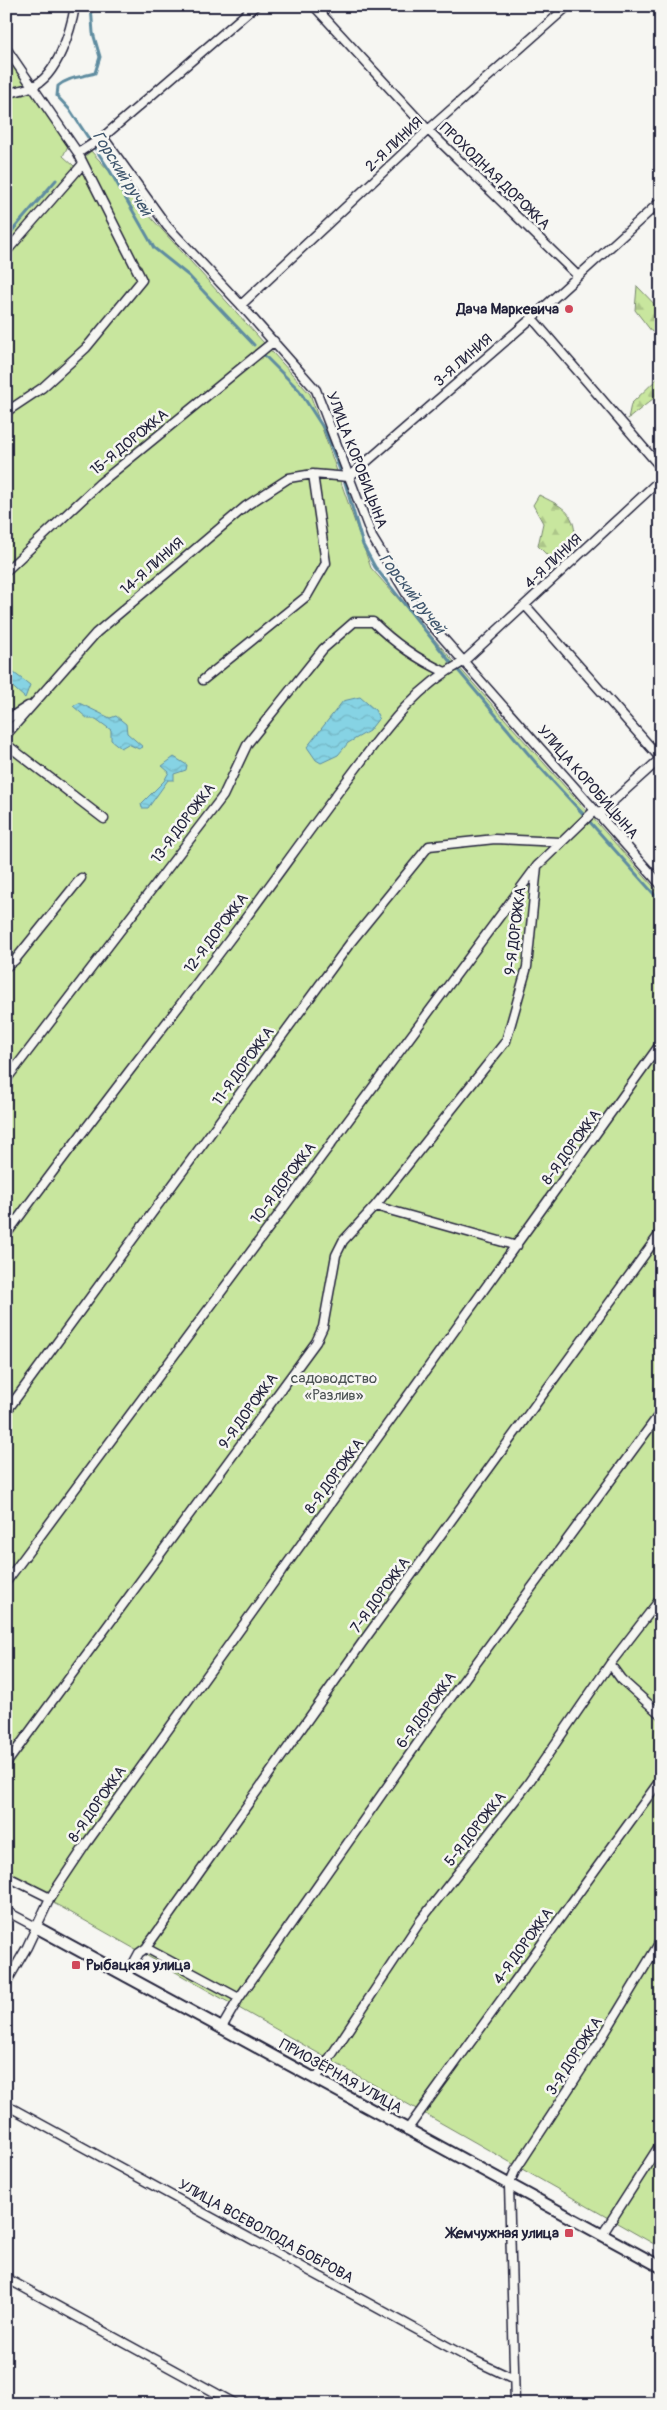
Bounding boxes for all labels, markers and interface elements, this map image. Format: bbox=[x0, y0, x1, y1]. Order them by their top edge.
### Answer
street label: 2-Я ЛИНИЯ bbox=[362, 113, 427, 176]
street label: ПРОХОДНАЯ ДОРОЖКА bbox=[435, 119, 554, 234]
water label: Горский ручей bbox=[88, 127, 157, 221]
place label: Дача Маркевича bbox=[456, 300, 559, 319]
marker: Дача Маркевича bbox=[563, 303, 575, 315]
street label: 3-Я ЛИНИЯ bbox=[430, 330, 497, 391]
street label: УЛИЦА КОРОБИЦЫНА bbox=[322, 389, 391, 531]
street label: 15-Я ДОРОЖКА bbox=[86, 405, 172, 480]
street label: 4-Я ЛИНИЯ bbox=[520, 530, 586, 593]
street label: 14-Я ЛИНИЯ bbox=[117, 534, 188, 599]
water label: Горский ручей bbox=[375, 549, 451, 639]
street label: УЛИЦА КОРОБИЦЫНА bbox=[533, 722, 642, 843]
street label: 13-Я ДОРОЖКА bbox=[147, 779, 220, 867]
street label: 9-Я ДОРОЖКА bbox=[501, 886, 530, 976]
street label: 12-Я ДОРОЖКА bbox=[180, 889, 253, 977]
street label: 11-Я ДОРОЖКА bbox=[208, 1023, 279, 1109]
street label: 8-Я ДОРОЖКА bbox=[538, 1106, 605, 1189]
street label: 10-Я ДОРОЖКА bbox=[247, 1139, 320, 1228]
park label: садоводство «Разлив» bbox=[291, 1369, 377, 1405]
street label: 9-Я ДОРОЖКА bbox=[215, 1370, 282, 1453]
street label: 8-Я ДОРОЖКА bbox=[301, 1435, 368, 1518]
street label: 7-Я ДОРОЖКА bbox=[347, 1553, 414, 1637]
street label: 6-Я ДОРОЖКА bbox=[392, 1668, 461, 1752]
street label: 8-Я ДОРОЖКА bbox=[64, 1762, 131, 1846]
street label: 5-Я ДОРОЖКА bbox=[440, 1788, 511, 1870]
street label: 4-Я ДОРОЖКА bbox=[489, 1904, 558, 1988]
place label: Рыбацкая улица bbox=[86, 1956, 190, 1975]
marker: Рыбацкая улица bbox=[70, 1959, 82, 1971]
street label: 3-Я ДОРОЖКА bbox=[542, 2013, 607, 2099]
street label: ПРИОЗЁРНАЯ УЛИЦА bbox=[276, 2035, 406, 2118]
street label: УЛИЦА ВСЕВОЛОДА БОБРОВА bbox=[175, 2175, 357, 2288]
place label: Жемчужная улица bbox=[444, 2224, 559, 2243]
marker: Жемчужная улица bbox=[563, 2227, 575, 2239]

